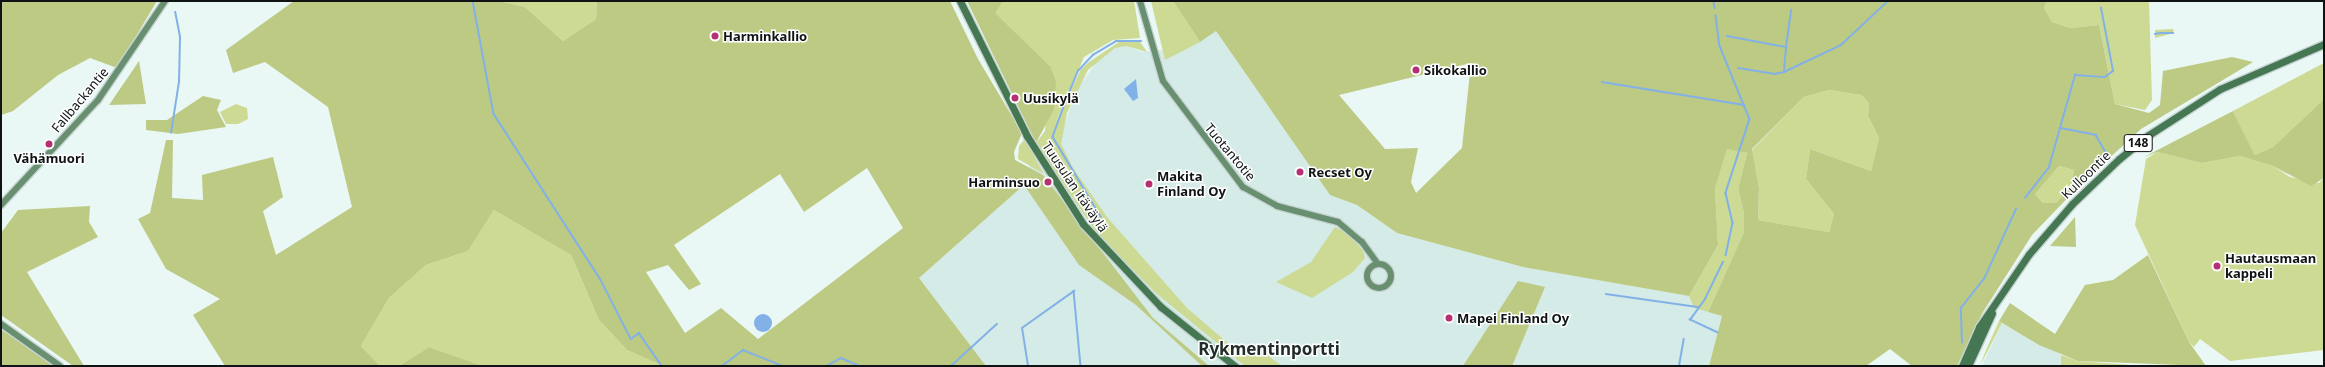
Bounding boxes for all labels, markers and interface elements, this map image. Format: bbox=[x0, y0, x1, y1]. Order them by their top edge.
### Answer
place label: Harminkallio bbox=[723, 28, 807, 44]
marker: Harminkallio bbox=[710, 31, 720, 41]
place label: Sikokallio bbox=[1424, 62, 1487, 78]
street label: Fallbackantie bbox=[48, 64, 112, 136]
marker: Sikokallio bbox=[1411, 65, 1421, 75]
place label: Uusikylä bbox=[1023, 90, 1079, 106]
marker: Uusikylä bbox=[1010, 93, 1020, 103]
street label: Tuotantotie bbox=[1201, 120, 1259, 184]
road number: 148 bbox=[2123, 133, 2153, 153]
marker: Vähämuori bbox=[44, 139, 54, 149]
street label: Tuusulan itäväylä bbox=[1039, 139, 1111, 235]
street label: Kulloontie bbox=[2058, 148, 2114, 202]
place label: Vähämuori bbox=[13, 150, 85, 166]
place label: Recset Oy bbox=[1308, 164, 1372, 180]
marker: Recset Oy bbox=[1295, 167, 1305, 177]
place label: Makita Finland Oy bbox=[1157, 169, 1226, 200]
place label: Harminsuo bbox=[968, 174, 1040, 190]
marker: Harminsuo bbox=[1043, 177, 1053, 187]
marker: Makita Finland Oy bbox=[1144, 179, 1154, 189]
place label: Hautausmaan kappeli bbox=[2225, 251, 2316, 282]
marker: Hautausmaan kappeli bbox=[2212, 261, 2222, 271]
place label: Mapei Finland Oy bbox=[1457, 310, 1569, 326]
marker: Mapei Finland Oy bbox=[1444, 313, 1454, 323]
district label: Rykmentinportti bbox=[1198, 339, 1340, 359]

